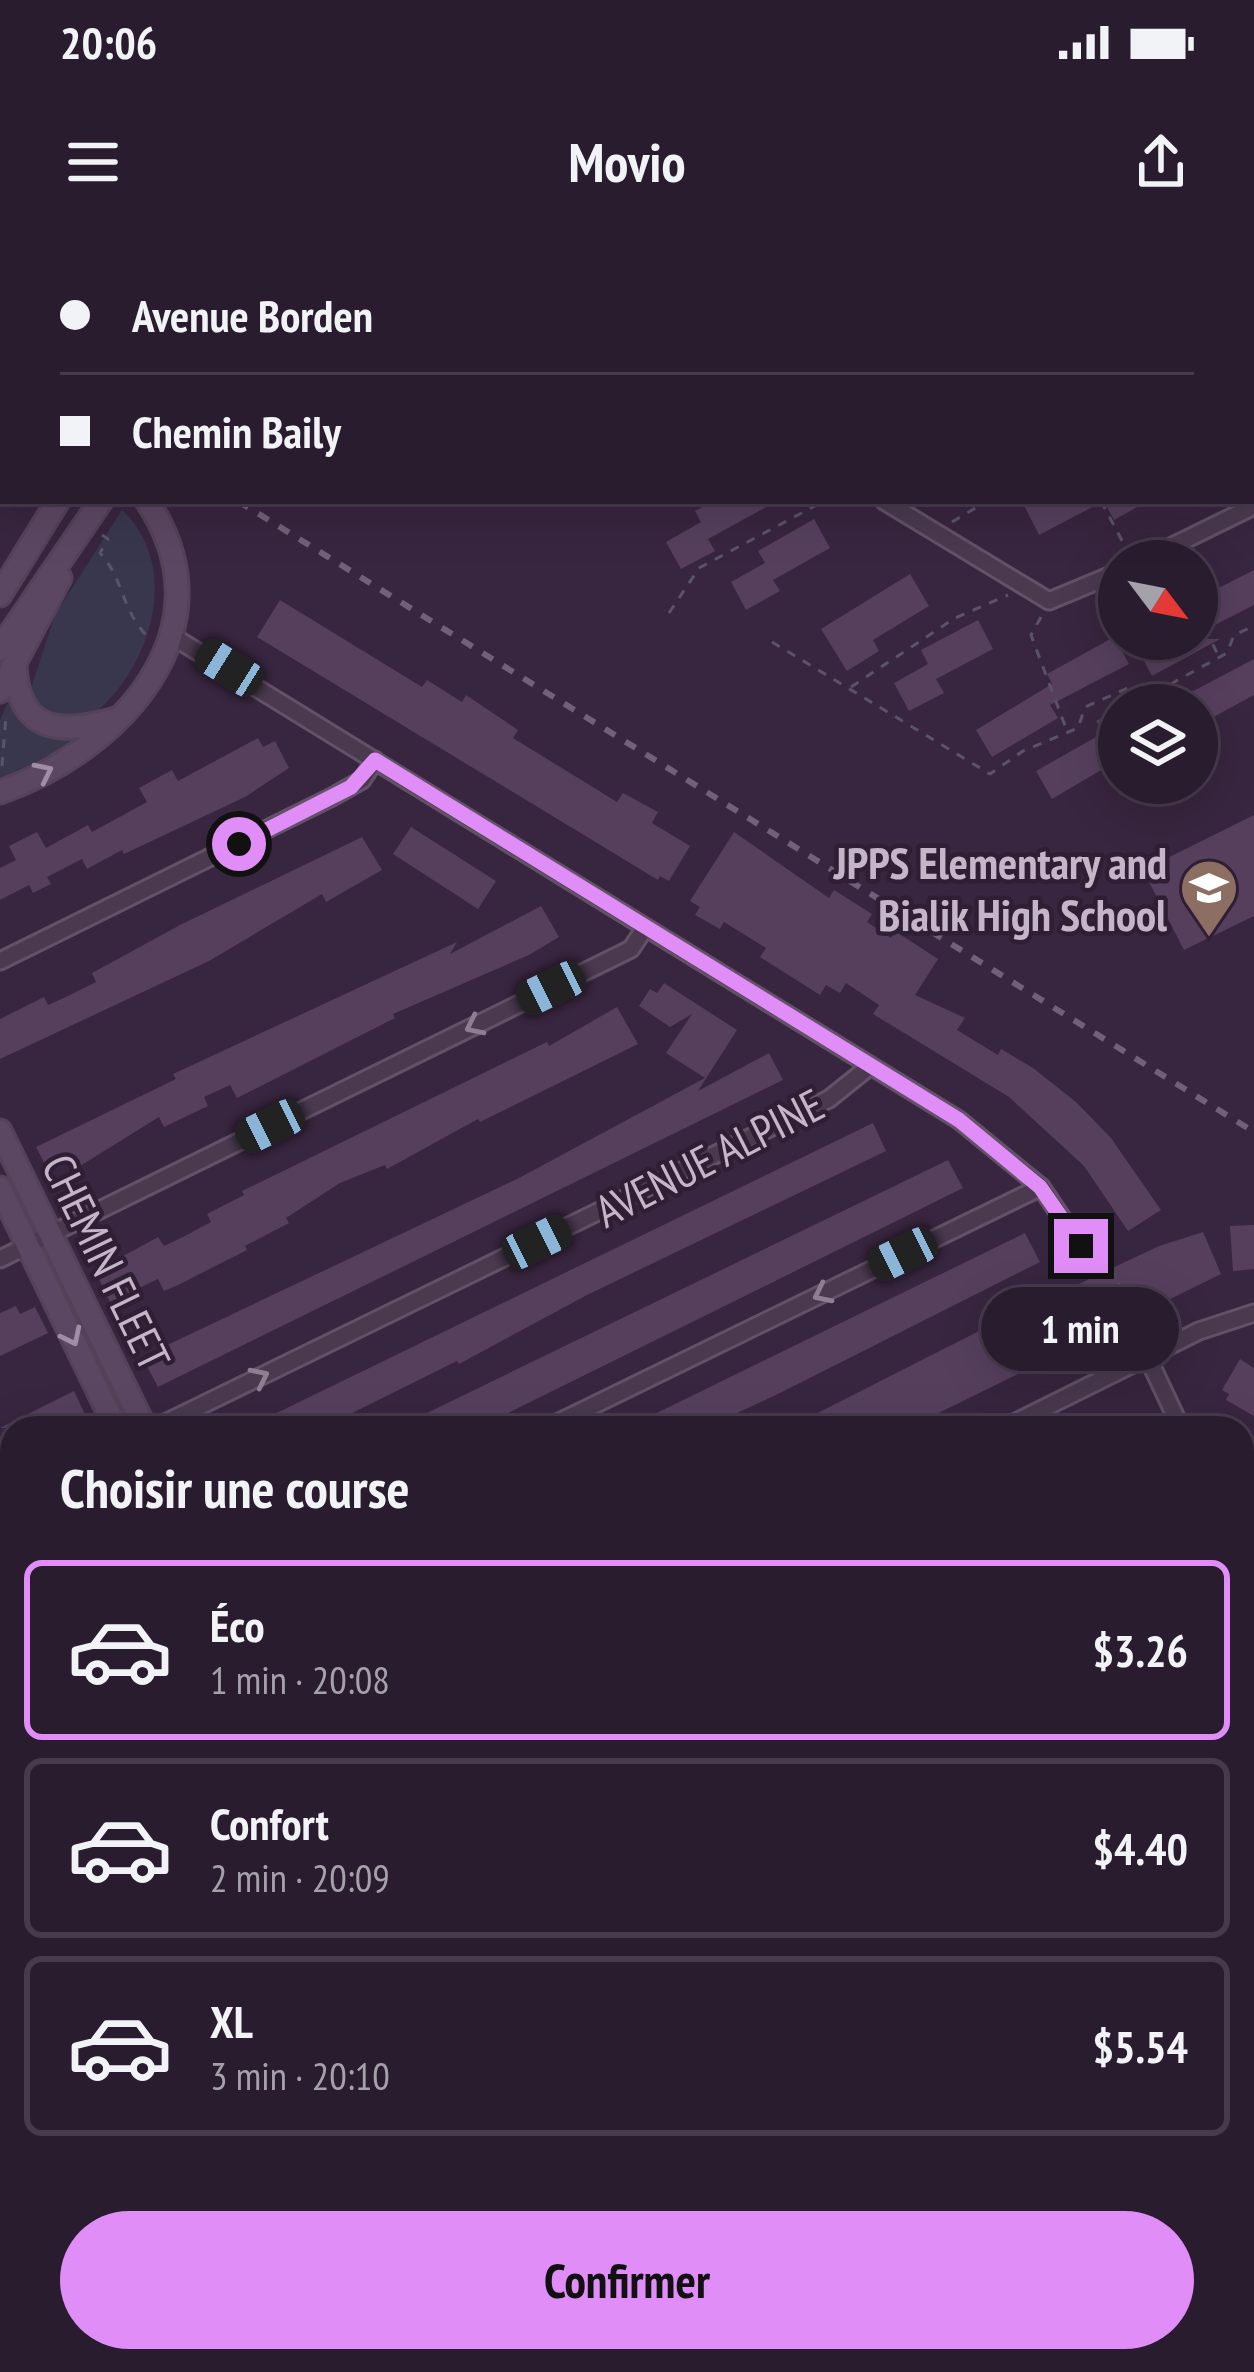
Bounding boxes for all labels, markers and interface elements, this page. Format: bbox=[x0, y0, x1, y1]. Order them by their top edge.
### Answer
text: 20:06 bbox=[60, 13, 157, 71]
text: Movio bbox=[568, 127, 686, 197]
icon: menu bbox=[60, 129, 126, 195]
icon: share bbox=[1128, 129, 1194, 195]
text: Avenue Borden bbox=[132, 286, 373, 344]
text: Chemin Baily bbox=[132, 402, 341, 460]
north arrow bbox=[1098, 540, 1218, 660]
map controls bbox=[1098, 540, 1218, 804]
car bbox=[189, 634, 269, 702]
button: layers bbox=[1098, 684, 1218, 804]
one-way arrow bbox=[32, 764, 54, 787]
route start bbox=[212, 817, 266, 871]
place label: JPPS Elementary and Bialik High School bbox=[833, 833, 1168, 943]
school or university icon: JPPS Elementary and Bialik High School bbox=[1178, 857, 1240, 939]
car bbox=[511, 956, 591, 1020]
one-way arrow bbox=[464, 1012, 486, 1035]
street label: AVENUE ALPINE bbox=[585, 1075, 833, 1239]
car bbox=[230, 1094, 310, 1158]
street label: CHEMIN FLEET bbox=[30, 1145, 184, 1379]
car bbox=[497, 1210, 577, 1274]
route end bbox=[1054, 1219, 1108, 1273]
car bbox=[863, 1222, 943, 1286]
one-way arrow bbox=[813, 1280, 834, 1303]
callout: 1 min bbox=[982, 1288, 1180, 1372]
text: 1 min bbox=[1041, 1303, 1119, 1354]
one-way arrow bbox=[57, 1325, 81, 1346]
one-way arrow bbox=[248, 1368, 269, 1391]
text: Choisir une course bbox=[60, 1453, 410, 1523]
icon: car bbox=[66, 1596, 174, 1704]
text: Éco bbox=[210, 1596, 265, 1654]
text: $3.26 bbox=[1092, 1621, 1188, 1679]
text: 1 min · 20:08 bbox=[210, 1654, 390, 1705]
icon: car bbox=[66, 1794, 174, 1902]
text: Confort bbox=[210, 1794, 329, 1852]
text: $4.40 bbox=[1092, 1819, 1188, 1877]
text: 2 min · 20:09 bbox=[210, 1852, 390, 1903]
icon: car bbox=[66, 1992, 174, 2100]
text: XL bbox=[210, 1992, 253, 2050]
text: $5.54 bbox=[1092, 2017, 1188, 2075]
text: 3 min · 20:10 bbox=[210, 2050, 390, 2101]
button: Confirmer bbox=[60, 2211, 1194, 2349]

